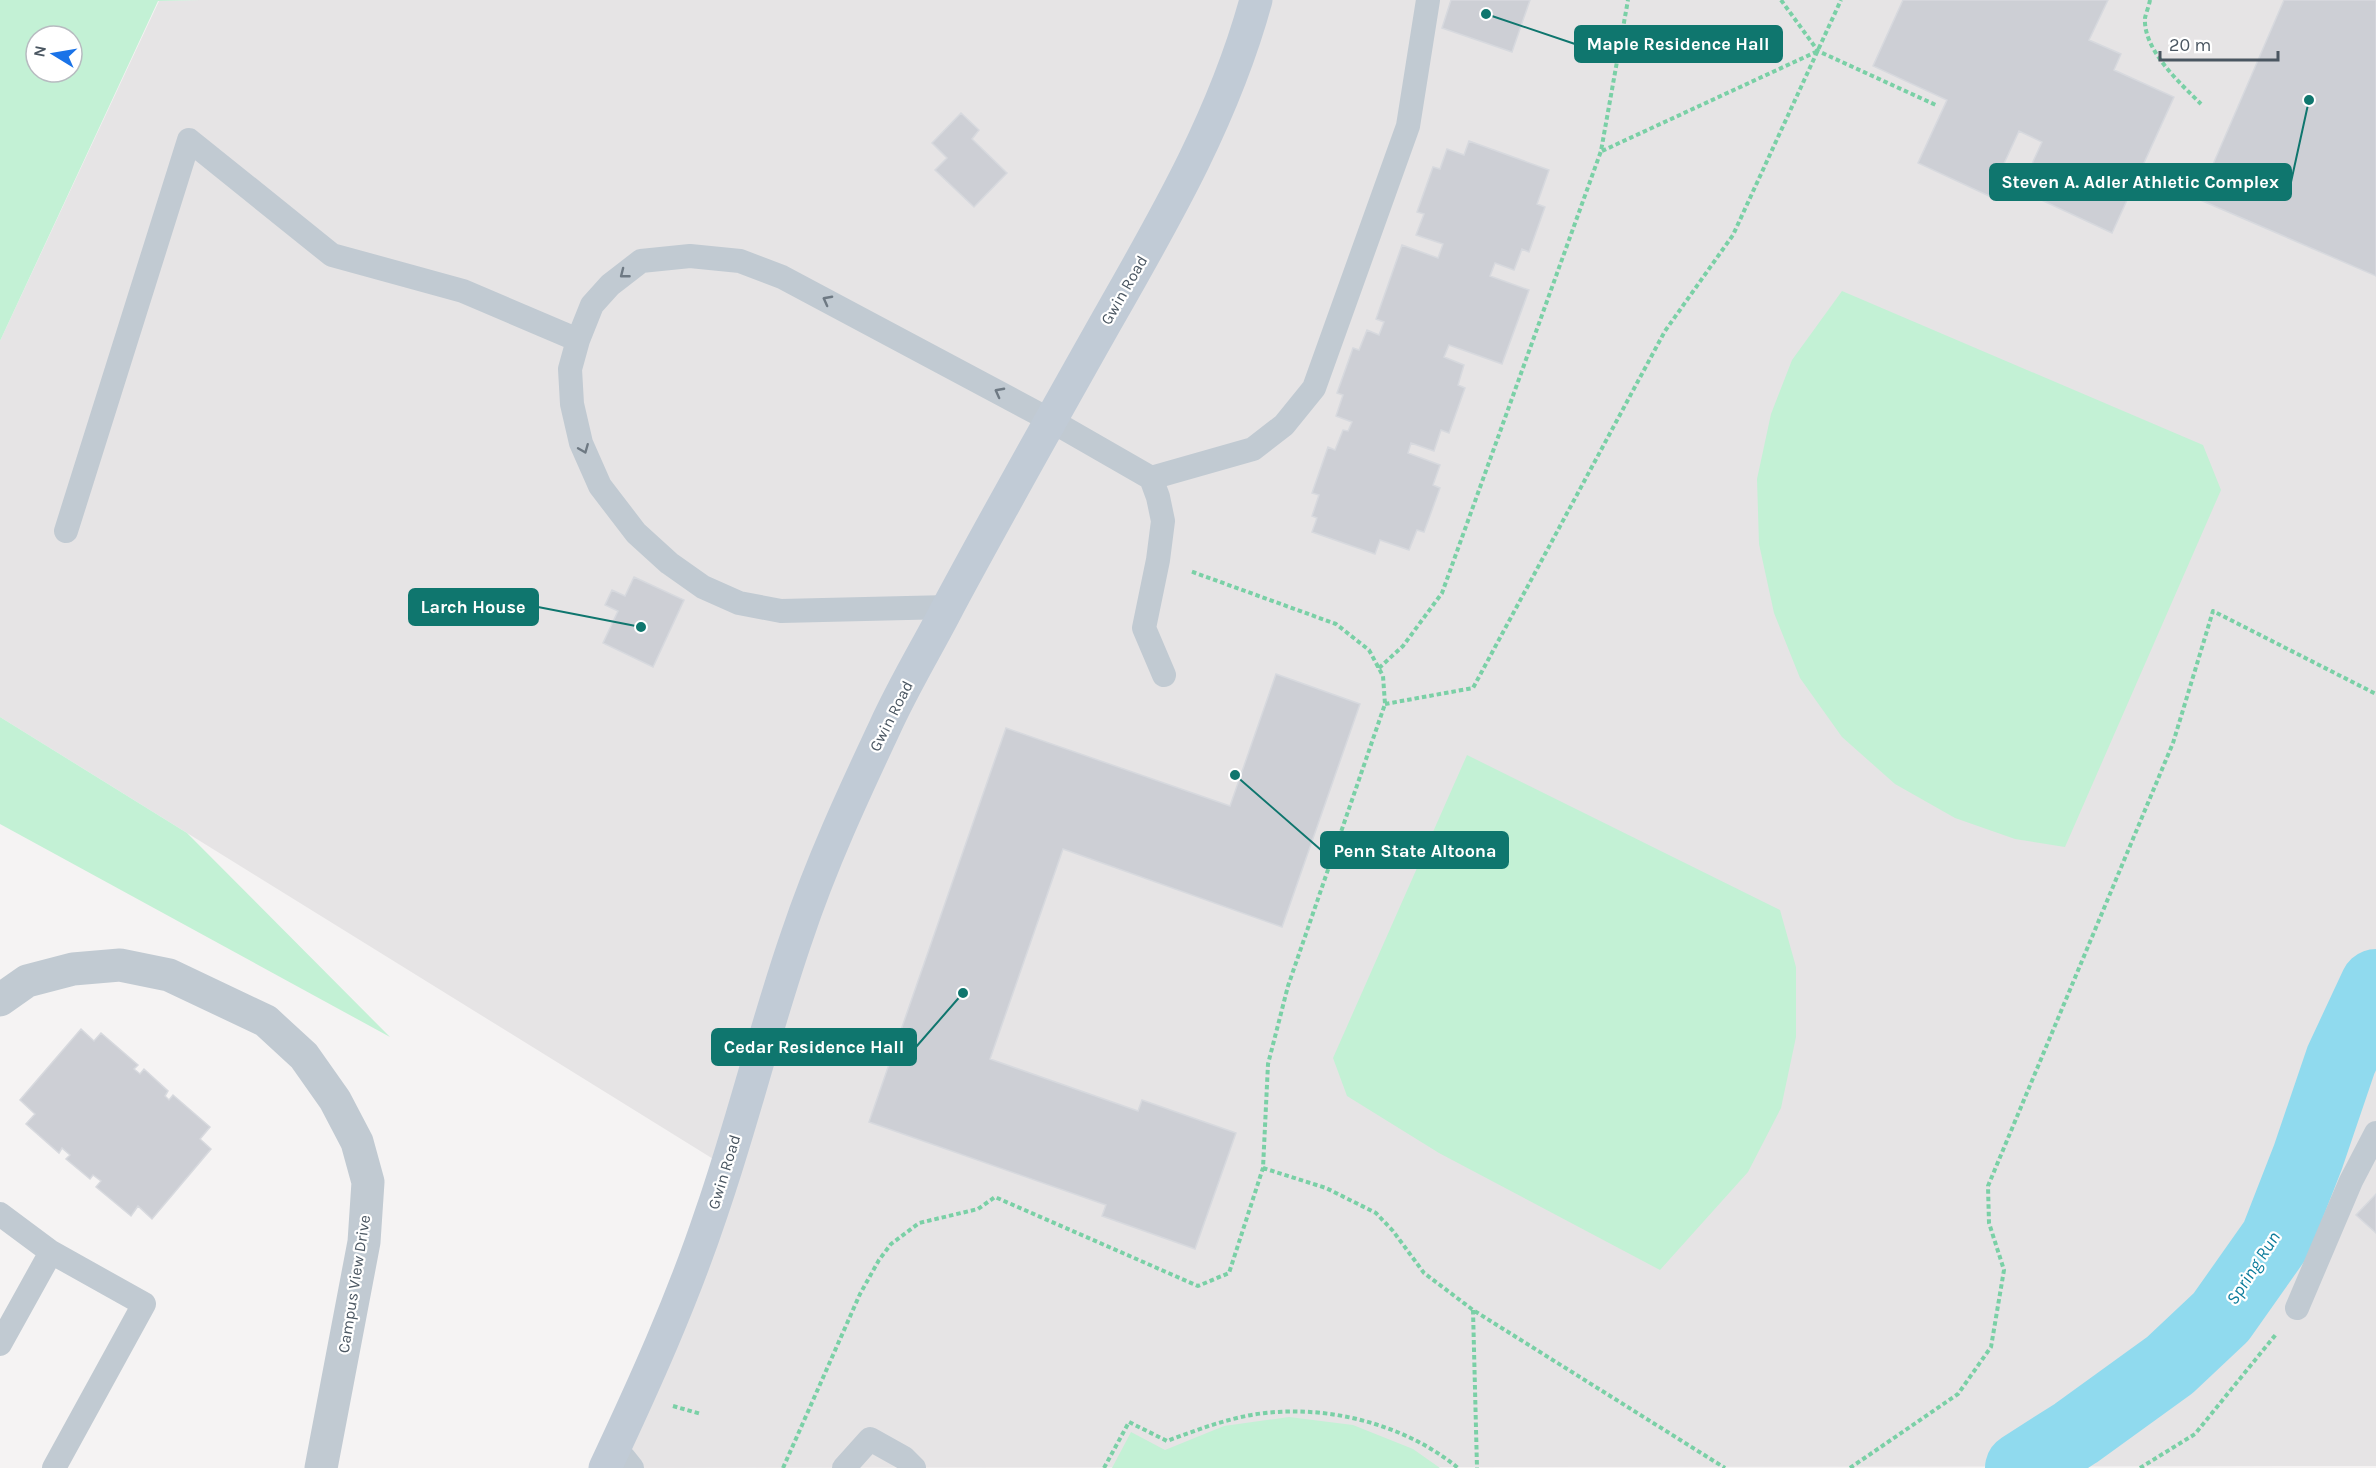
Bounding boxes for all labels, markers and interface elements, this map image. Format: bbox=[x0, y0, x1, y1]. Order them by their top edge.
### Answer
north arrow bbox=[24, 24, 84, 84]
scale bar bbox=[2160, 24, 2278, 62]
callout: Maple Residence Hall bbox=[1575, 26, 1782, 62]
text: Maple Residence Hall bbox=[1587, 33, 1769, 55]
text: 20 m bbox=[2169, 34, 2211, 56]
text: N bbox=[29, 44, 50, 59]
callout: Steven A. Adler Athletic Complex bbox=[1990, 164, 2291, 200]
text: Steven A. Adler Athletic Complex bbox=[2001, 171, 2279, 193]
street label: Gwin Road bbox=[1097, 252, 1151, 328]
one-way arrow bbox=[620, 266, 631, 277]
one-way arrow bbox=[822, 296, 833, 307]
one-way arrow bbox=[994, 388, 1005, 399]
one-way arrow bbox=[577, 443, 589, 454]
callout: Larch House bbox=[409, 589, 538, 625]
text: Larch House bbox=[421, 596, 526, 618]
street label: Gwin Road bbox=[865, 677, 917, 755]
callout: Penn State Altoona bbox=[1321, 832, 1508, 868]
text: Penn State Altoona bbox=[1333, 840, 1497, 862]
callout: Cedar Residence Hall bbox=[712, 1029, 916, 1065]
text: Cedar Residence Hall bbox=[724, 1036, 904, 1058]
street label: Gwin Road bbox=[704, 1132, 744, 1212]
street label: Campus View Drive bbox=[334, 1214, 374, 1354]
water label: Spring Run bbox=[2221, 1227, 2285, 1309]

